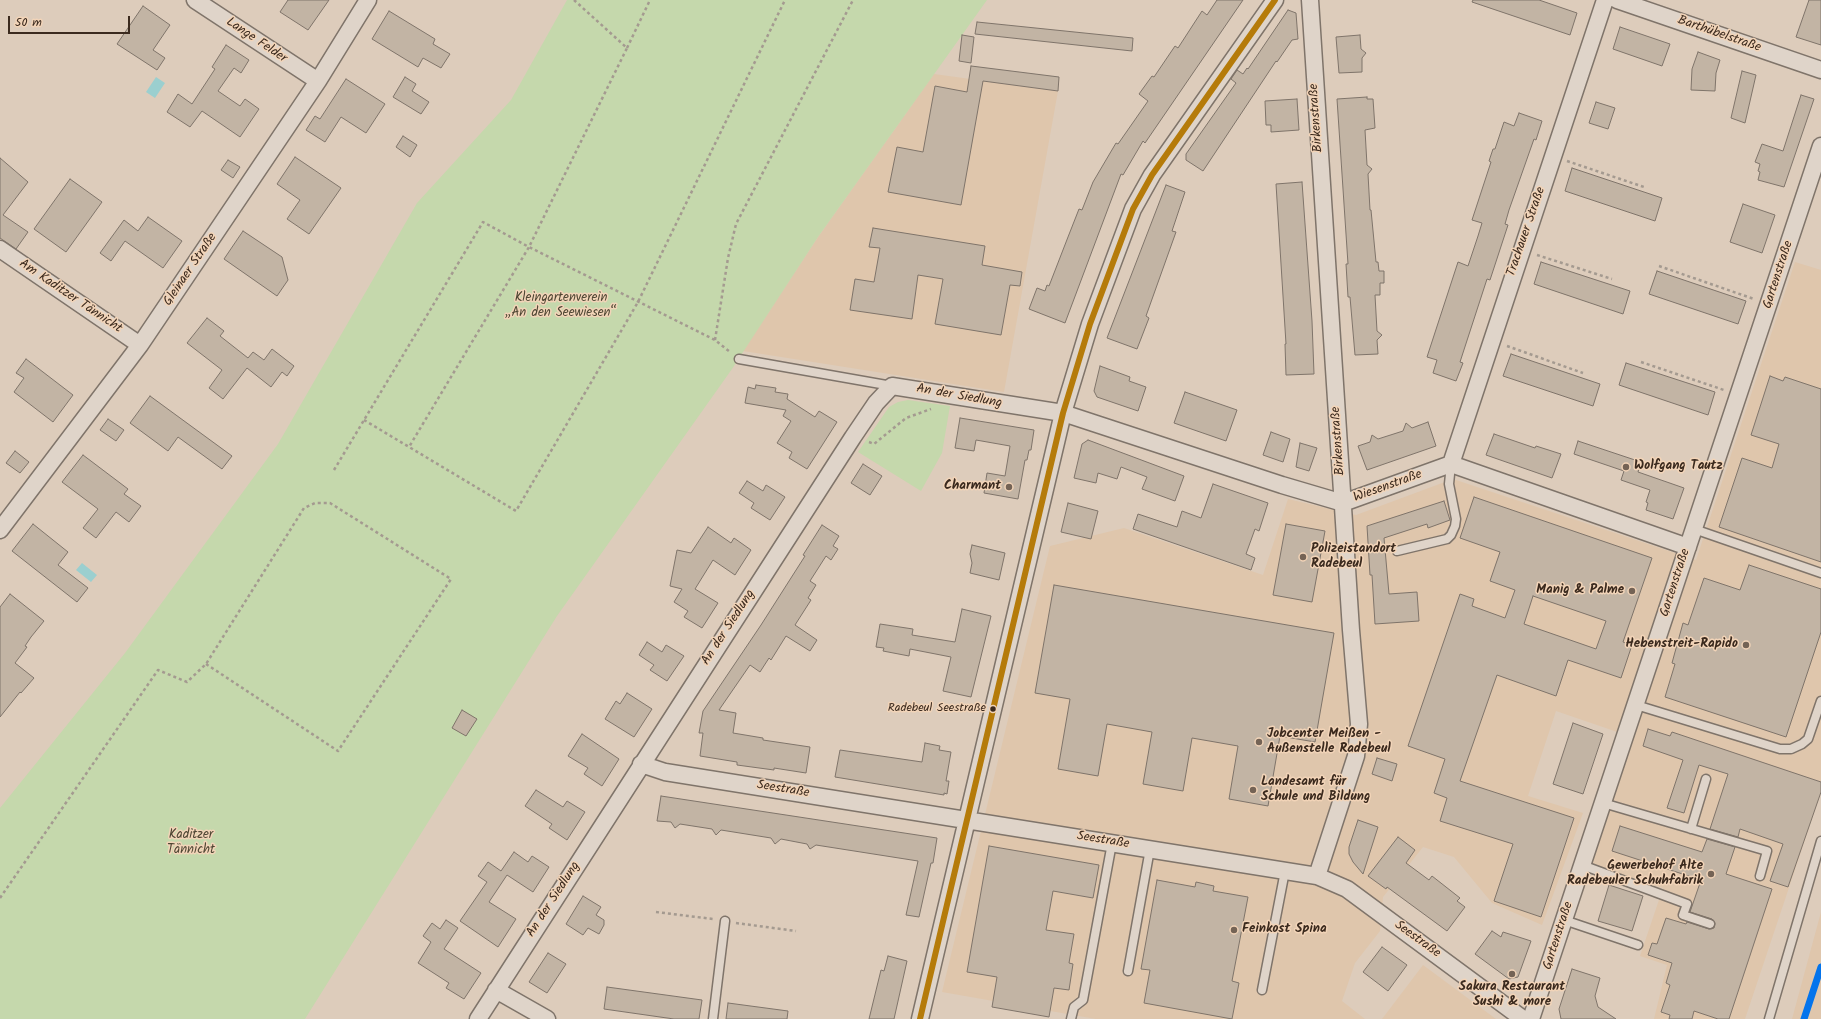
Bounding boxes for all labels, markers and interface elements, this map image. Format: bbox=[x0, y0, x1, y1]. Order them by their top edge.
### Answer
scale bar bbox=[10, 8, 132, 34]
text: 50 m bbox=[15, 13, 42, 32]
street label: Barthübelstraße bbox=[1675, 13, 1763, 57]
street label: Lange Felder bbox=[223, 15, 289, 67]
street label: Birkenstraße bbox=[1307, 83, 1327, 153]
street label: Trachauer Straße bbox=[1504, 185, 1550, 279]
street label: Gleinaer Straße bbox=[161, 231, 221, 309]
street label: Gartenstraße bbox=[1761, 239, 1797, 311]
street label: Am Kaditzer Tännicht bbox=[16, 257, 124, 337]
park label: Kleingartenverein „An den Seewiesen“ bbox=[505, 291, 617, 322]
street label: An der Siedlung bbox=[915, 382, 1003, 412]
street label: Birkenstraße bbox=[1329, 406, 1349, 476]
place label: Wolfgang Tautz bbox=[1634, 459, 1723, 475]
marker: Wolfgang Tautz bbox=[1621, 462, 1631, 472]
street label: Wiesenstraße bbox=[1352, 467, 1424, 507]
place label: Charmant bbox=[944, 479, 1001, 495]
marker: Charmant bbox=[1004, 482, 1014, 492]
place label: Polizeistandort Radebeul bbox=[1311, 542, 1396, 573]
street label: Gartenstraße bbox=[1658, 547, 1694, 619]
marker: Polizeistandort Radebeul bbox=[1298, 552, 1308, 562]
place label: Manig & Palme bbox=[1536, 583, 1624, 599]
marker: Manig & Palme bbox=[1627, 586, 1637, 596]
street label: An der Siedlung bbox=[699, 587, 759, 669]
place label: Hebenstreit-Rapido bbox=[1625, 637, 1738, 653]
marker: Hebenstreit-Rapido bbox=[1741, 640, 1751, 650]
place label: Radebeul Seestraße bbox=[888, 702, 986, 716]
marker: Radebeul Seestraße bbox=[988, 704, 998, 714]
place label: Jobcenter Meißen - Außenstelle Radebeul bbox=[1267, 727, 1391, 758]
marker: Jobcenter Meißen - Außenstelle Radebeul bbox=[1254, 737, 1264, 747]
place label: Landesamt für Schule und Bildung bbox=[1261, 775, 1370, 806]
street label: Seestraße bbox=[756, 778, 810, 802]
marker: Landesamt für Schule und Bildung bbox=[1248, 785, 1258, 795]
park label: Kaditzer Tännicht bbox=[167, 828, 215, 859]
street label: Seestraße bbox=[1076, 829, 1130, 853]
street label: An der Siedlung bbox=[524, 859, 584, 941]
place label: Gewerbehof Alte Radebeuler Schuhfabrik bbox=[1567, 859, 1703, 890]
marker: Gewerbehof Alte Radebeuler Schuhfabrik bbox=[1706, 869, 1716, 879]
street label: Gartenstraße bbox=[1541, 900, 1577, 972]
street label: Seestraße bbox=[1391, 918, 1443, 962]
place label: Feinkost Spina bbox=[1242, 922, 1327, 938]
marker: Feinkost Spina bbox=[1229, 925, 1239, 935]
marker: Sakura Restaurant Sushi & more bbox=[1507, 969, 1517, 979]
place label: Sakura Restaurant Sushi & more bbox=[1459, 980, 1565, 1011]

